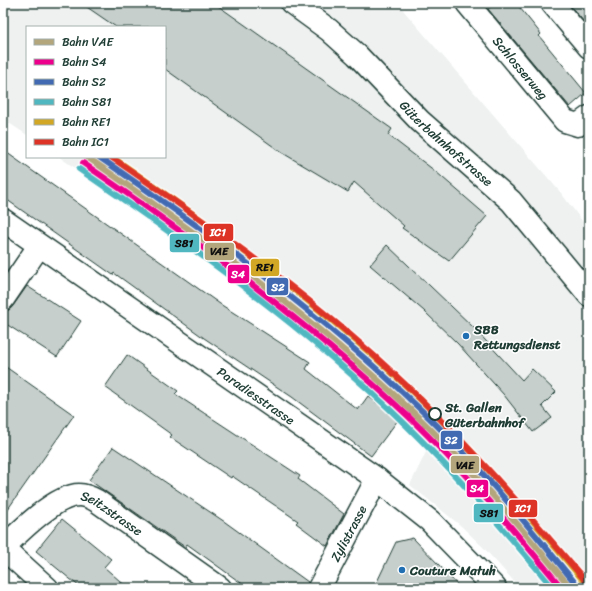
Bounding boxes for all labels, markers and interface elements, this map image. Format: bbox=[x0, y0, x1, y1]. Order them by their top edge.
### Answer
legend bbox=[26, 26, 166, 158]
text: Bahn VAE bbox=[62, 31, 114, 53]
street label: Schlosserweg bbox=[487, 31, 554, 105]
text: Bahn S4 bbox=[62, 51, 107, 73]
text: Bahn S2 bbox=[62, 71, 106, 93]
text: Bahn S81 bbox=[62, 91, 111, 113]
street label: Güterbahnhofstrasse bbox=[394, 95, 499, 193]
text: Bahn RE1 bbox=[62, 111, 111, 133]
text: Bahn IC1 bbox=[62, 131, 109, 153]
line badge: IC1 bbox=[203, 223, 234, 242]
text: IC1 bbox=[209, 223, 226, 242]
line badge: S81 bbox=[169, 233, 200, 253]
text: S81 bbox=[174, 234, 193, 253]
line badge: VAE bbox=[204, 242, 235, 261]
text: VAE bbox=[210, 242, 229, 261]
line badge: RE1 bbox=[250, 258, 280, 277]
text: RE1 bbox=[255, 258, 274, 277]
line badge: S4 bbox=[227, 264, 250, 284]
text: S4 bbox=[230, 265, 245, 284]
line badge: S2 bbox=[266, 277, 289, 296]
text: S2 bbox=[270, 278, 285, 297]
place label: SBB Rettungsdienst bbox=[473, 318, 561, 356]
marker: SBB Rettungsdienst bbox=[461, 331, 471, 341]
street label: Paradiesstrasse bbox=[212, 361, 300, 431]
place label: St. Gallen Güterbahnhof bbox=[444, 396, 526, 434]
marker: St. Gallen Güterbahnhof bbox=[428, 407, 442, 421]
line badge: S2 bbox=[440, 430, 463, 450]
text: S2 bbox=[443, 431, 458, 450]
line badge: VAE bbox=[450, 455, 480, 474]
text: VAE bbox=[456, 456, 475, 475]
line badge: S4 bbox=[466, 479, 489, 498]
text: S4 bbox=[469, 479, 484, 498]
street label: Seitzstrasse bbox=[78, 484, 148, 542]
line badge: IC1 bbox=[508, 499, 538, 518]
text: IC1 bbox=[514, 499, 531, 518]
street label: Zylistrasse bbox=[324, 501, 373, 566]
line badge: S81 bbox=[473, 503, 504, 523]
text: S81 bbox=[479, 504, 498, 523]
place label: Couture Matuh bbox=[409, 559, 496, 582]
marker: Couture Matuh bbox=[397, 565, 407, 575]

